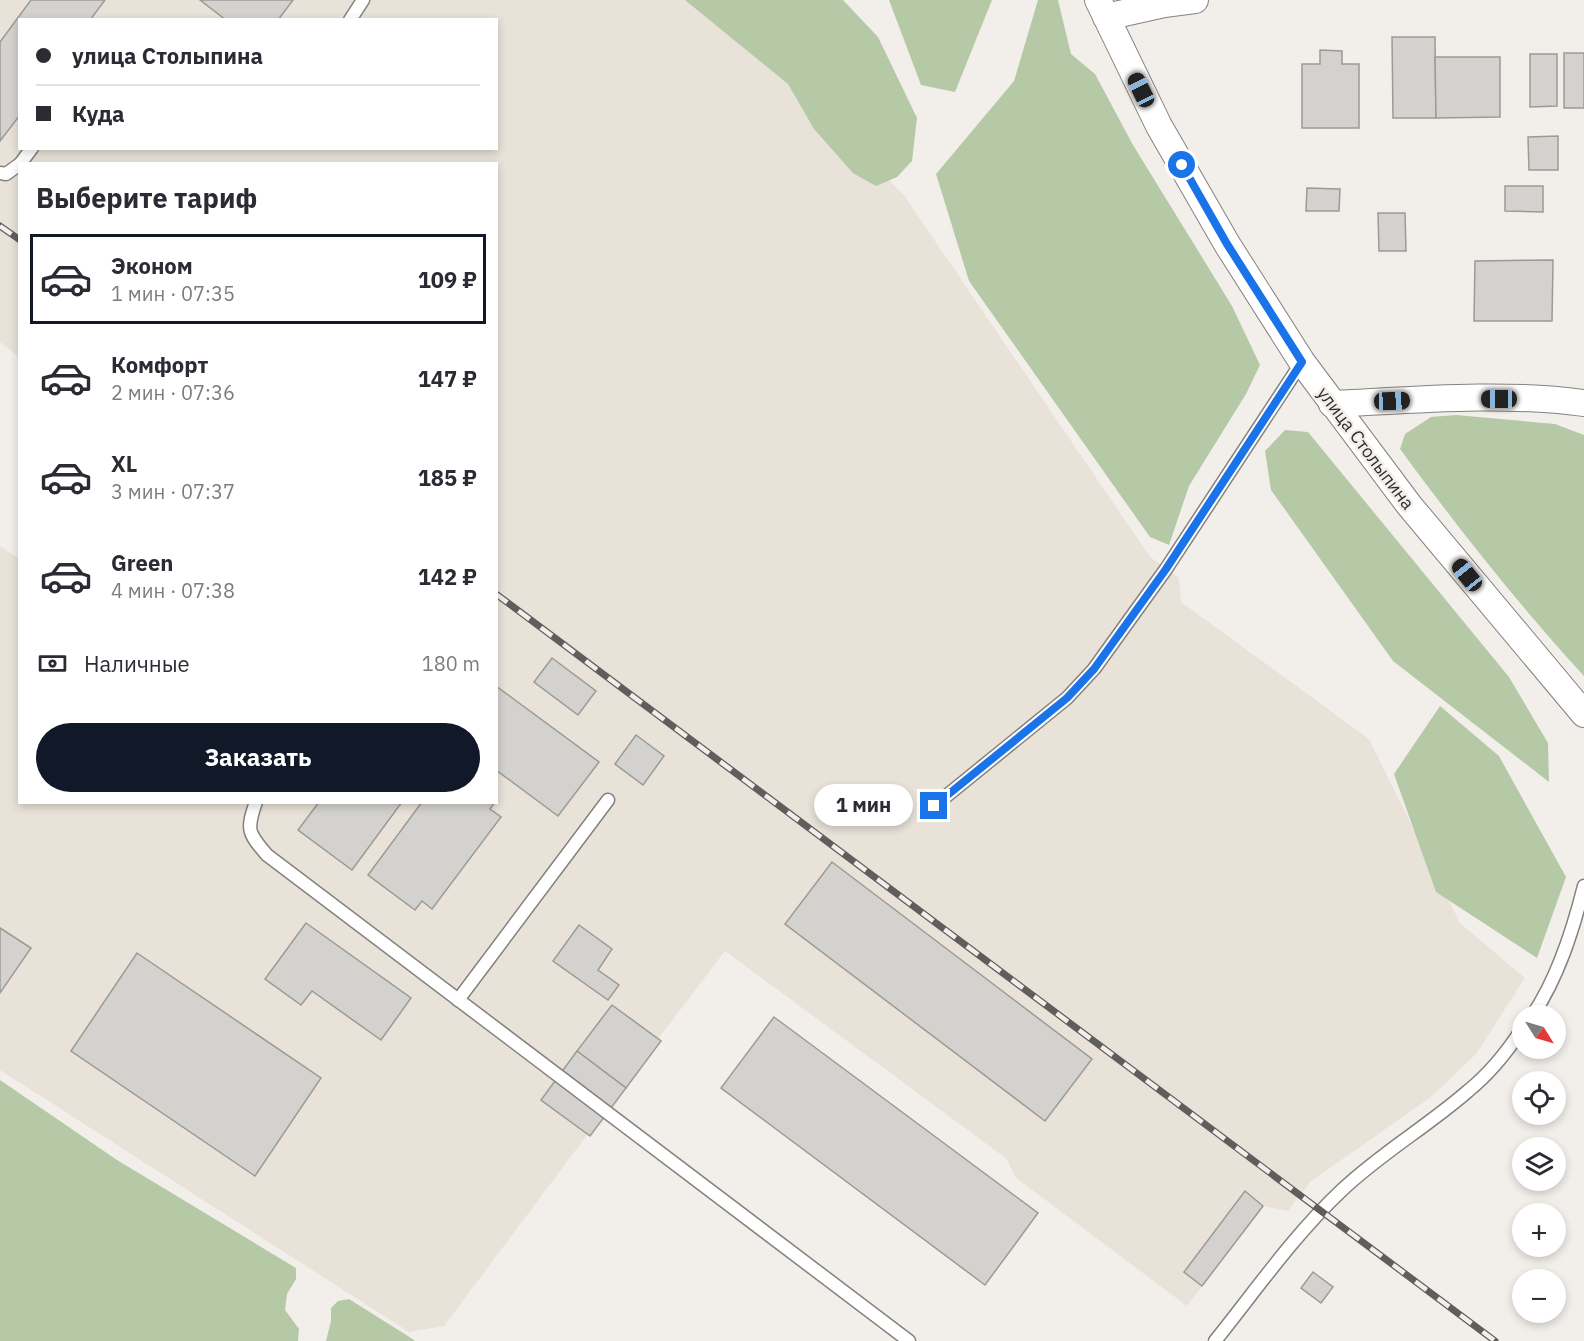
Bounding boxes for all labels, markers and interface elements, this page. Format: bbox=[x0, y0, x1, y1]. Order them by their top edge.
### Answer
text: улица Столыпина bbox=[72, 41, 263, 70]
car bbox=[1125, 70, 1157, 110]
text: Куда bbox=[72, 99, 125, 128]
route start bbox=[1168, 151, 1195, 178]
text: Выберите тариф bbox=[36, 180, 257, 215]
text: Эконом bbox=[111, 251, 193, 280]
icon: car bbox=[39, 252, 93, 306]
text: 109 ₽ bbox=[418, 265, 477, 294]
text: 1 мин · 07:35 bbox=[111, 280, 235, 307]
text: Комфорт bbox=[111, 350, 208, 379]
icon: car bbox=[39, 351, 93, 405]
text: 147 ₽ bbox=[418, 364, 477, 393]
text: 2 мин · 07:36 bbox=[111, 379, 235, 406]
street label: улица Столыпина bbox=[1312, 382, 1420, 514]
car bbox=[1481, 390, 1517, 408]
car bbox=[1374, 391, 1410, 411]
text: XL bbox=[111, 449, 137, 478]
icon: car bbox=[39, 450, 93, 504]
text: 185 ₽ bbox=[418, 463, 477, 492]
text: 3 мин · 07:37 bbox=[111, 478, 235, 505]
text: Green bbox=[111, 548, 173, 577]
icon: car bbox=[39, 549, 93, 603]
car bbox=[1449, 555, 1485, 595]
text: 142 ₽ bbox=[418, 562, 477, 591]
text: 4 мин · 07:38 bbox=[111, 577, 235, 604]
icon: cash bbox=[36, 647, 69, 680]
text: Наличные bbox=[84, 649, 190, 678]
text: 180 m bbox=[422, 650, 480, 677]
button: Заказать bbox=[36, 723, 480, 792]
callout: 1 мин bbox=[814, 785, 913, 827]
text: 1 мин bbox=[836, 791, 891, 818]
route end bbox=[920, 792, 947, 819]
north arrow bbox=[1512, 1005, 1566, 1059]
map controls bbox=[1512, 1005, 1566, 1323]
button: locate bbox=[1512, 1071, 1566, 1125]
button: layers bbox=[1512, 1137, 1566, 1191]
button: + bbox=[1512, 1203, 1566, 1257]
button: − bbox=[1512, 1269, 1566, 1323]

